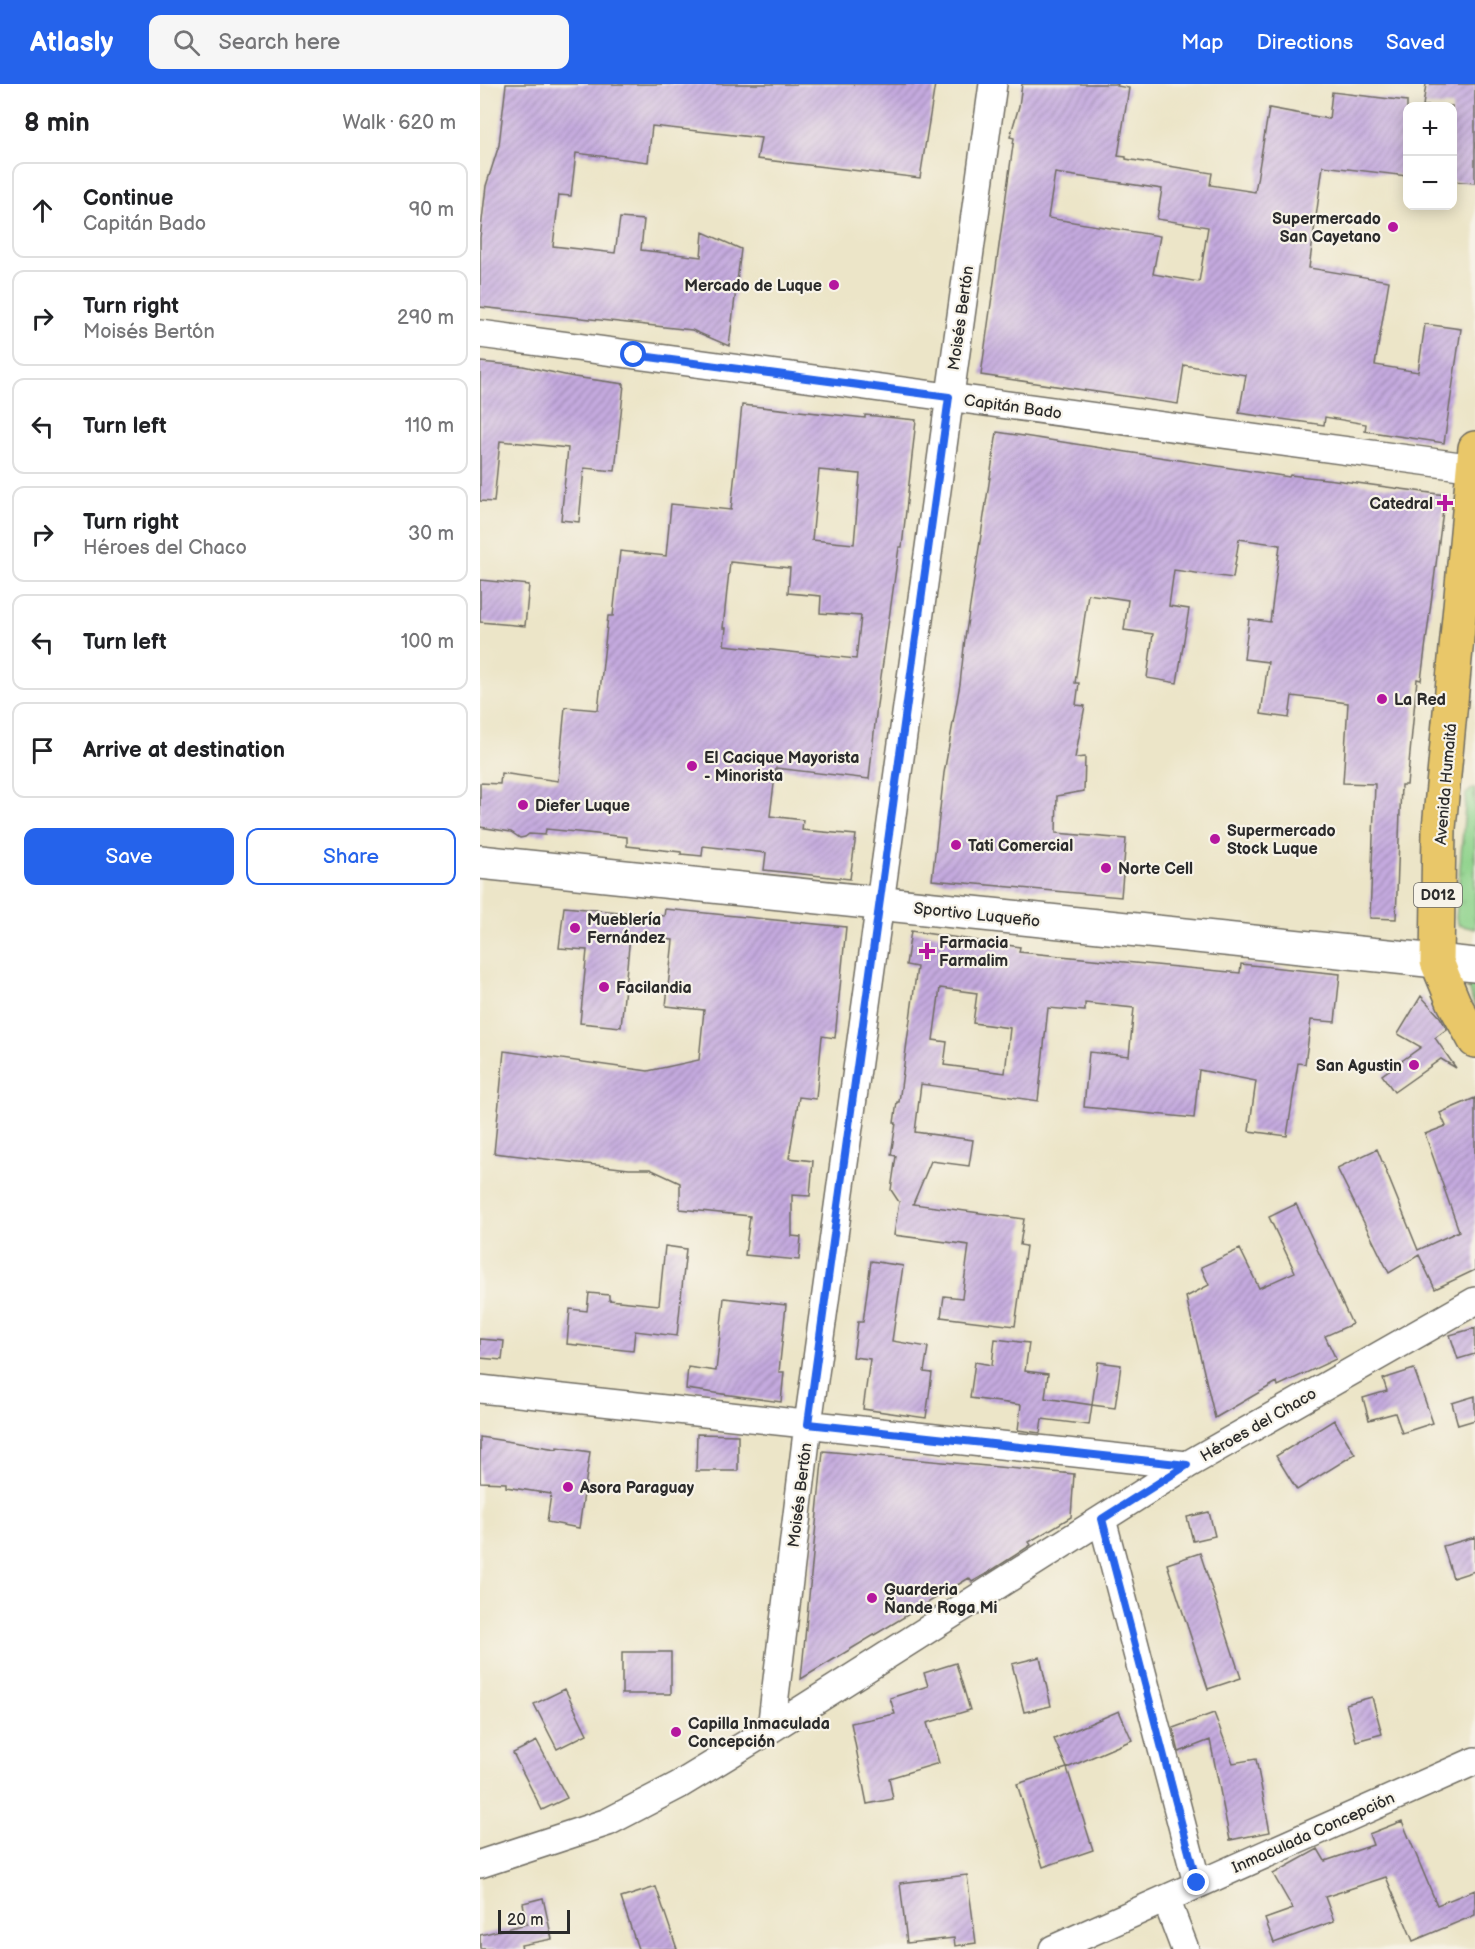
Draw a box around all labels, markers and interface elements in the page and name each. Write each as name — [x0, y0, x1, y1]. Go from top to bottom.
search box — [149, 15, 569, 69]
text: Atlasly — [30, 26, 113, 59]
icon: search — [170, 26, 203, 59]
text: Search here — [218, 29, 340, 56]
text: Map — [1181, 30, 1224, 55]
text: Directions — [1257, 30, 1353, 55]
text: Saved — [1386, 30, 1445, 55]
map controls — [1403, 102, 1457, 210]
button: + — [1403, 102, 1457, 156]
text: 8 min — [24, 108, 90, 139]
text: Walk · 620 m — [343, 111, 456, 135]
button: − — [1403, 156, 1457, 210]
text: Continue — [83, 185, 173, 212]
icon: ahead — [26, 194, 59, 227]
text: 90 m — [409, 198, 454, 222]
place label: Supermercado San Cayetano — [1272, 210, 1381, 247]
text: Capitán Bado — [83, 212, 206, 236]
marker: Supermercado San Cayetano — [1386, 220, 1400, 234]
street label: Moisés Bertón — [945, 265, 978, 372]
place label: Mercado de Luque — [684, 277, 822, 296]
marker: Mercado de Luque — [827, 278, 841, 292]
text: Turn right — [83, 293, 179, 320]
icon: right — [26, 302, 59, 335]
text: 290 m — [397, 306, 454, 330]
text: Moisés Bertón — [83, 320, 215, 344]
route start — [620, 341, 646, 367]
street label: Capitán Bado — [963, 391, 1063, 424]
icon: left — [26, 410, 59, 443]
text: Turn left — [83, 413, 167, 440]
text: 110 m — [405, 414, 454, 438]
place label: Catedral — [1370, 495, 1433, 514]
marker: Catedral — [1438, 496, 1452, 510]
text: Turn right — [83, 509, 179, 536]
icon: right — [26, 518, 59, 551]
text: 30 m — [408, 522, 454, 546]
text: Héroes del Chaco — [83, 536, 247, 560]
icon: left — [26, 626, 59, 659]
text: Turn left — [83, 629, 167, 656]
text: 100 m — [401, 630, 454, 654]
place label: La Red — [1394, 691, 1446, 710]
marker: La Red — [1375, 692, 1389, 706]
street label: Avenida Humaitá — [1432, 723, 1461, 846]
icon: arrive — [26, 734, 59, 767]
text: Arrive at destination — [83, 737, 285, 764]
place label: El Cacique Mayorista - Minorista — [704, 749, 859, 786]
marker: El Cacique Mayorista - Minorista — [685, 759, 699, 773]
place label: Diefer Luque — [535, 797, 630, 816]
marker: Diefer Luque — [516, 798, 530, 812]
place label: Supermercado Stock Luque — [1227, 822, 1336, 859]
button: Save — [24, 828, 234, 885]
button: Share — [246, 828, 456, 885]
marker: Supermercado Stock Luque — [1208, 832, 1222, 846]
place label: Tati Comercial — [968, 837, 1073, 856]
marker: Tati Comercial — [949, 838, 963, 852]
place label: Norte Cell — [1118, 860, 1193, 879]
marker: Norte Cell — [1099, 861, 1113, 875]
road number: D012 — [1414, 883, 1462, 907]
street label: Sportivo Luqueño — [913, 899, 1041, 932]
place label: Mueblería Fernández — [587, 911, 665, 948]
marker: Mueblería Fernández — [568, 921, 582, 935]
place label: Farmacia Farmalim — [939, 934, 1008, 971]
marker: Farmacia Farmalim — [920, 944, 934, 958]
place label: Facilandia — [616, 979, 692, 998]
marker: Facilandia — [597, 980, 611, 994]
place label: San Agustin — [1316, 1057, 1402, 1076]
marker: San Agustin — [1407, 1058, 1421, 1072]
street label: Héroes del Chaco — [1197, 1384, 1320, 1466]
street label: Moisés Bertón — [785, 1442, 816, 1549]
place label: Asora Paraguay — [579, 1479, 695, 1498]
marker: Asora Paraguay — [561, 1480, 575, 1494]
place label: Guarderia Ñande Roga Mi — [884, 1581, 997, 1618]
marker: Guarderia Ñande Roga Mi — [865, 1591, 879, 1605]
place label: Capilla Inmaculada Concepción — [688, 1715, 830, 1752]
marker: Capilla Inmaculada Concepción — [669, 1725, 683, 1739]
street label: Inmaculada Concepción — [1229, 1789, 1398, 1878]
route end — [1183, 1869, 1209, 1895]
scale bar — [498, 1907, 570, 1934]
text: 20 m — [507, 1911, 543, 1930]

